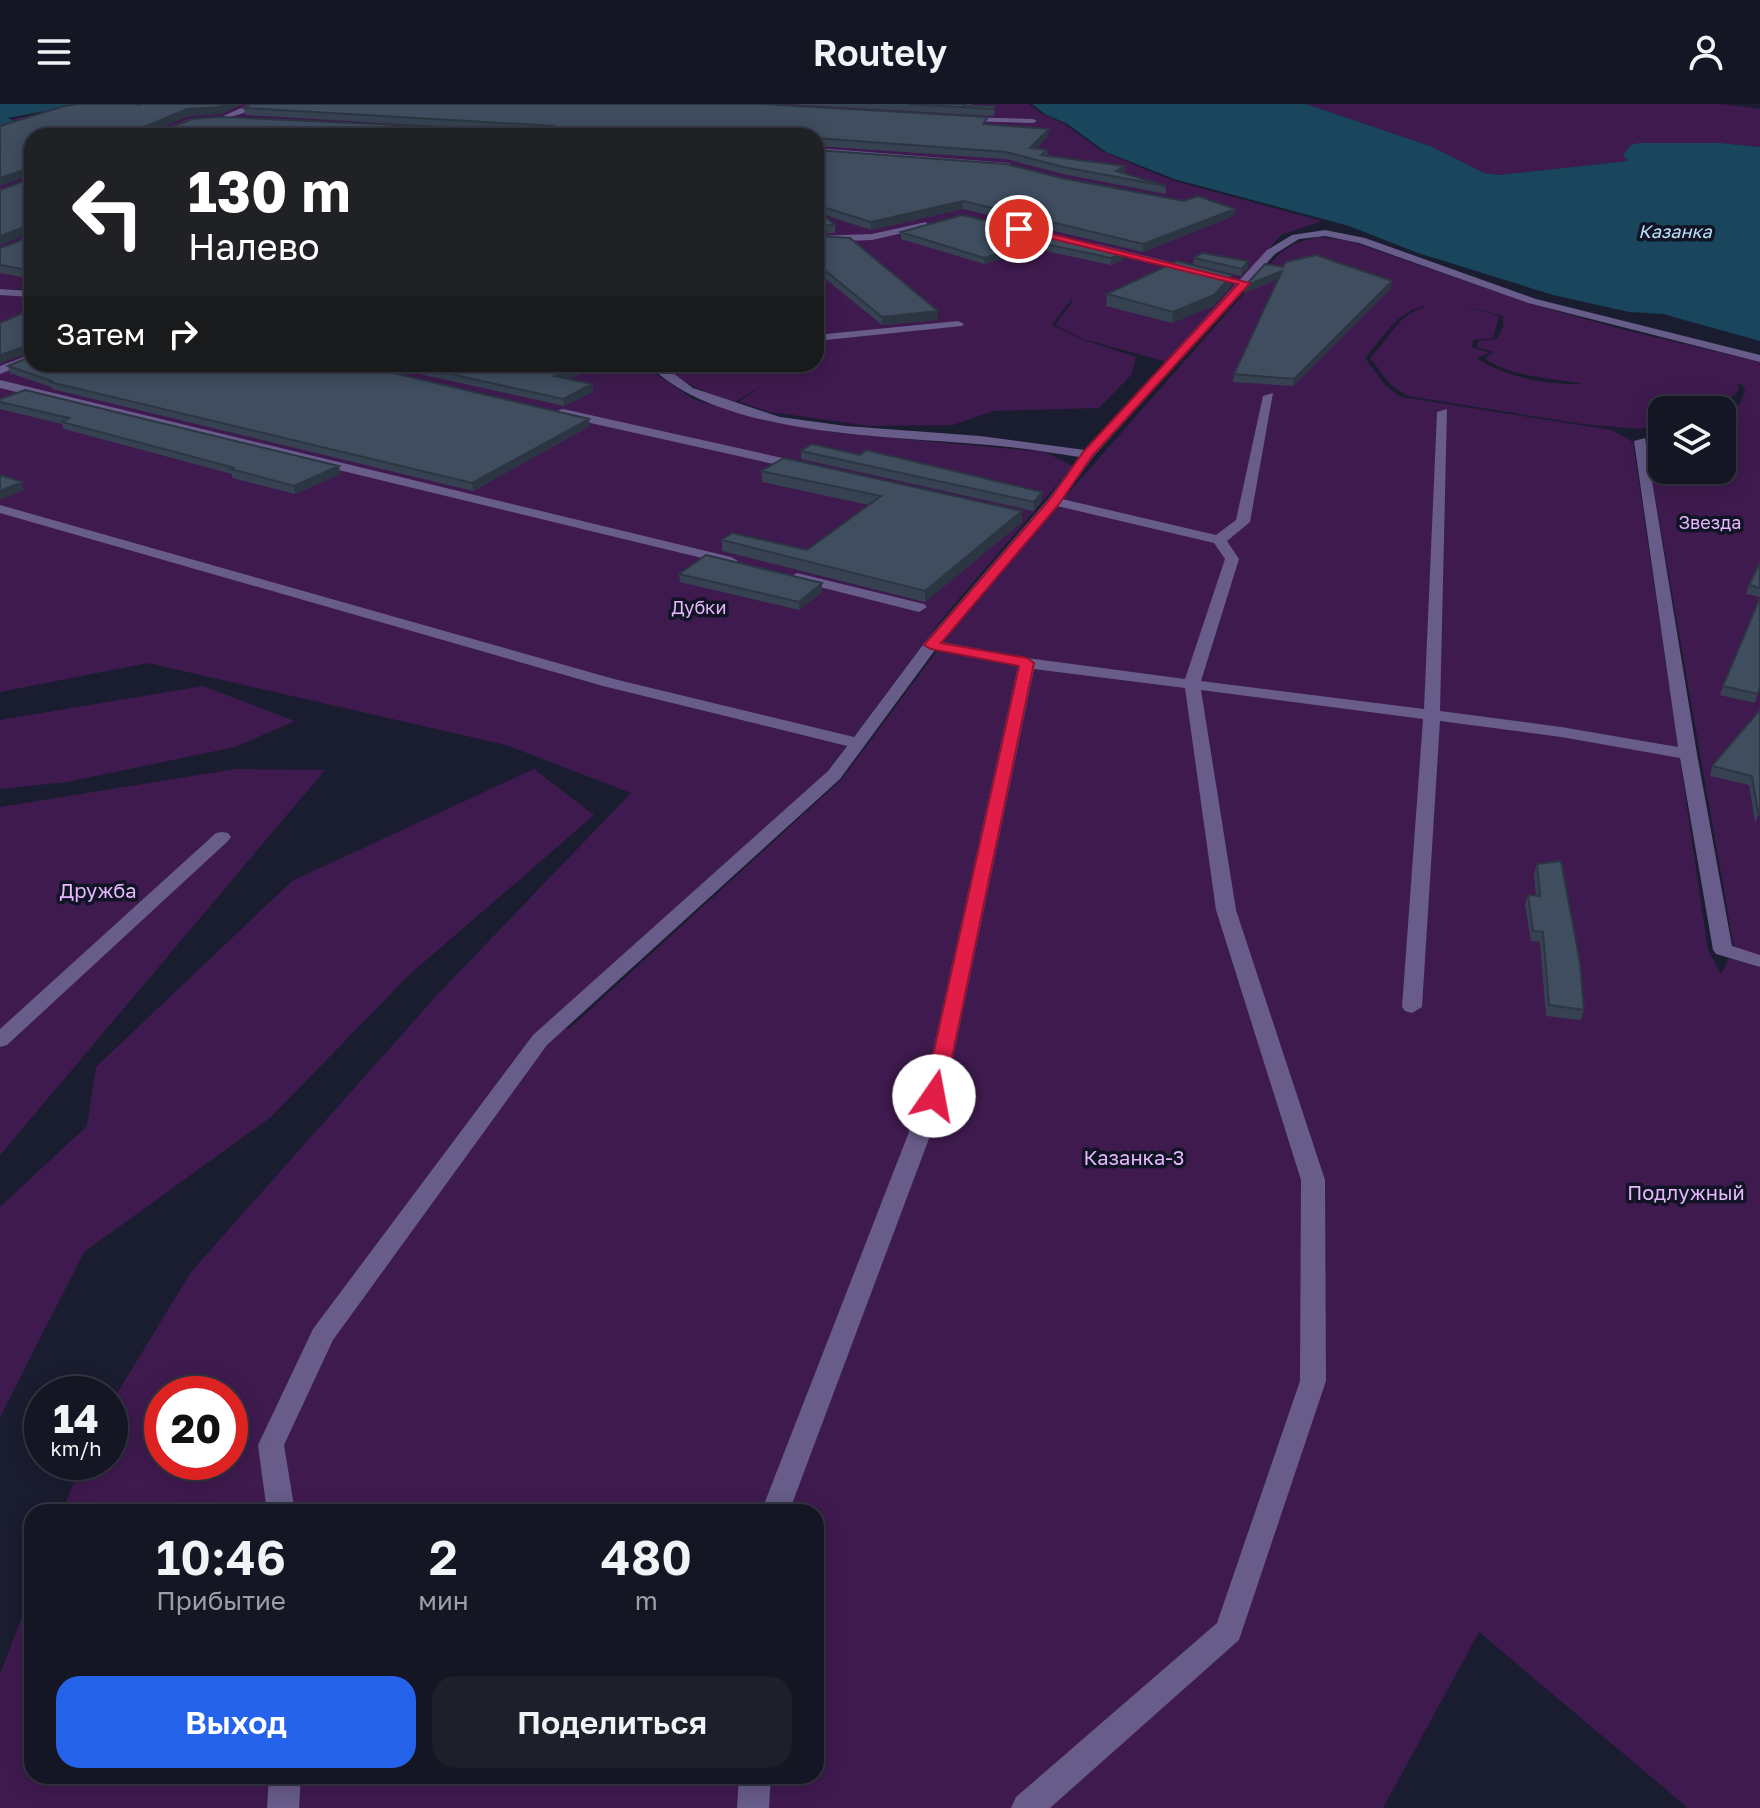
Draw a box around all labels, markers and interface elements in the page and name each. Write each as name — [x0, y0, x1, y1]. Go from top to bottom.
icon: menu — [32, 30, 76, 74]
icon: person — [1684, 30, 1728, 74]
text: Routely — [813, 31, 947, 74]
text: 130 m — [188, 157, 350, 224]
icon: left — [56, 160, 160, 264]
pin — [985, 195, 1053, 263]
icon: arrive — [997, 207, 1041, 251]
water label: Казанка — [1638, 220, 1713, 242]
text: Налево — [188, 225, 320, 268]
icon: right — [161, 312, 205, 356]
text: Затем — [56, 316, 145, 352]
map controls — [1648, 396, 1736, 484]
button: layers — [1648, 396, 1736, 484]
park label: Звезда — [1679, 511, 1741, 533]
park label: Дубки — [672, 596, 726, 618]
park label: Дружба — [60, 878, 136, 902]
position arrow — [892, 1054, 976, 1138]
park label: Казанка-3 — [1084, 1145, 1185, 1169]
park label: Подлужный — [1627, 1180, 1745, 1204]
speed limit sign: 20 — [144, 1376, 248, 1480]
text: 14 — [53, 1394, 99, 1442]
text: km/h — [51, 1436, 101, 1460]
text: 10:46 — [156, 1528, 286, 1586]
text: 2 — [429, 1528, 458, 1586]
text: 480 — [601, 1528, 692, 1586]
text: Прибытие — [156, 1585, 286, 1616]
text: мин — [418, 1585, 469, 1616]
text: m — [635, 1585, 658, 1616]
button: Выход — [56, 1676, 416, 1768]
button: Поделиться — [432, 1676, 792, 1768]

